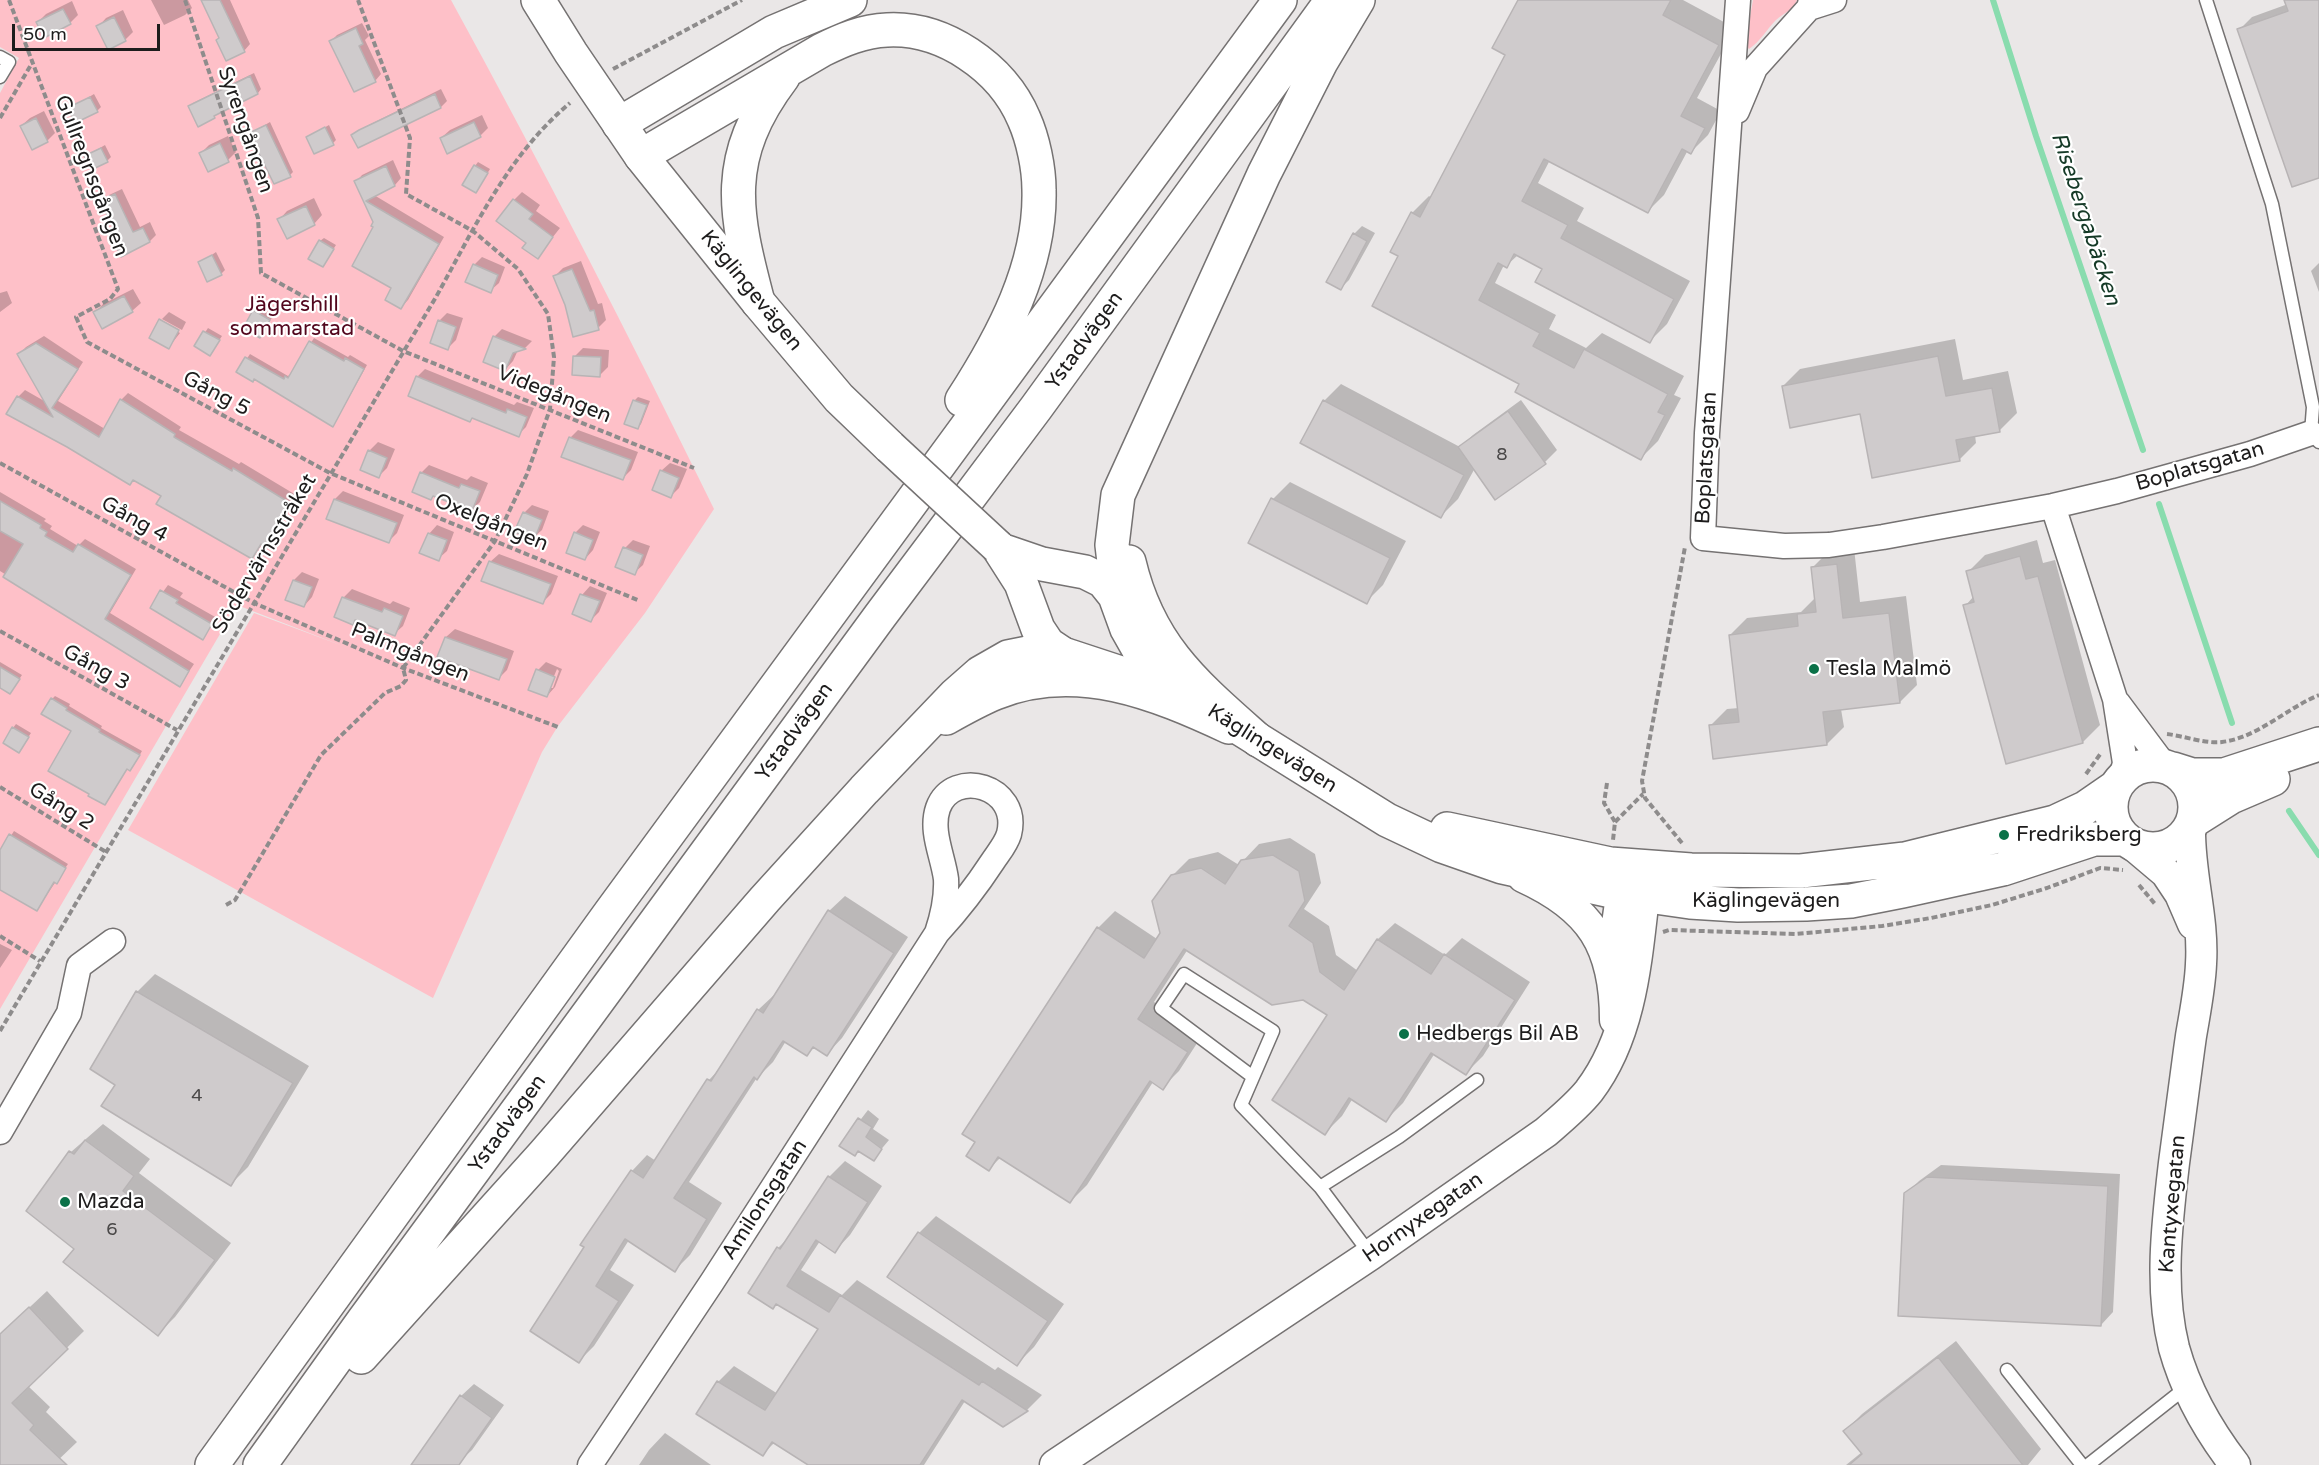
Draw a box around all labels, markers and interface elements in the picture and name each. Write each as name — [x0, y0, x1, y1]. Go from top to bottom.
scale bar — [15, 12, 164, 50]
text: 50 m — [23, 23, 67, 45]
street label: Syrengången — [212, 64, 278, 196]
street label: Gullregnsgången — [49, 92, 133, 260]
water label: Risebergabäcken — [2045, 129, 2125, 309]
street label: Käglingevägen — [695, 226, 807, 356]
street label: Ystadvägen — [1041, 287, 1129, 395]
park label: Jägershill sommarstad — [230, 292, 354, 342]
street label: Videgången — [493, 361, 615, 429]
street label: Gång 5 — [178, 366, 254, 422]
street label: Boplatsgatan — [1691, 391, 1723, 525]
street label: Boplatsgatan — [2133, 437, 2267, 497]
house number: 8 — [1496, 444, 1508, 466]
street label: Södervärnsstråket — [207, 470, 323, 638]
street label: Oxelgången — [430, 489, 552, 557]
street label: Gång 4 — [96, 491, 172, 549]
street label: Palmgången — [347, 618, 473, 688]
street label: Gång 3 — [58, 639, 134, 697]
place label: Tesla Malmö — [1826, 656, 1951, 682]
marker: Tesla Malmö — [1807, 662, 1821, 676]
street label: Ystadvägen — [751, 678, 839, 786]
street label: Käglingevägen — [1203, 699, 1341, 799]
street label: Gång 2 — [24, 777, 98, 837]
place label: Fredriksberg — [2016, 822, 2142, 848]
marker: Fredriksberg — [1997, 828, 2011, 842]
street label: Käglingevägen — [1692, 888, 1840, 914]
place label: Hedbergs Bil AB — [1416, 1021, 1579, 1047]
marker: Hedbergs Bil AB — [1397, 1027, 1411, 1041]
street label: Ystadvägen — [464, 1070, 552, 1178]
house number: 4 — [191, 1085, 203, 1107]
street label: Kantyxegatan — [2154, 1134, 2192, 1274]
street label: Amilonsgatan — [717, 1135, 813, 1265]
street label: Hornyxegatan — [1358, 1167, 1488, 1269]
place label: Mazda — [77, 1189, 145, 1215]
marker: Mazda — [58, 1195, 72, 1209]
house number: 6 — [106, 1219, 118, 1241]

